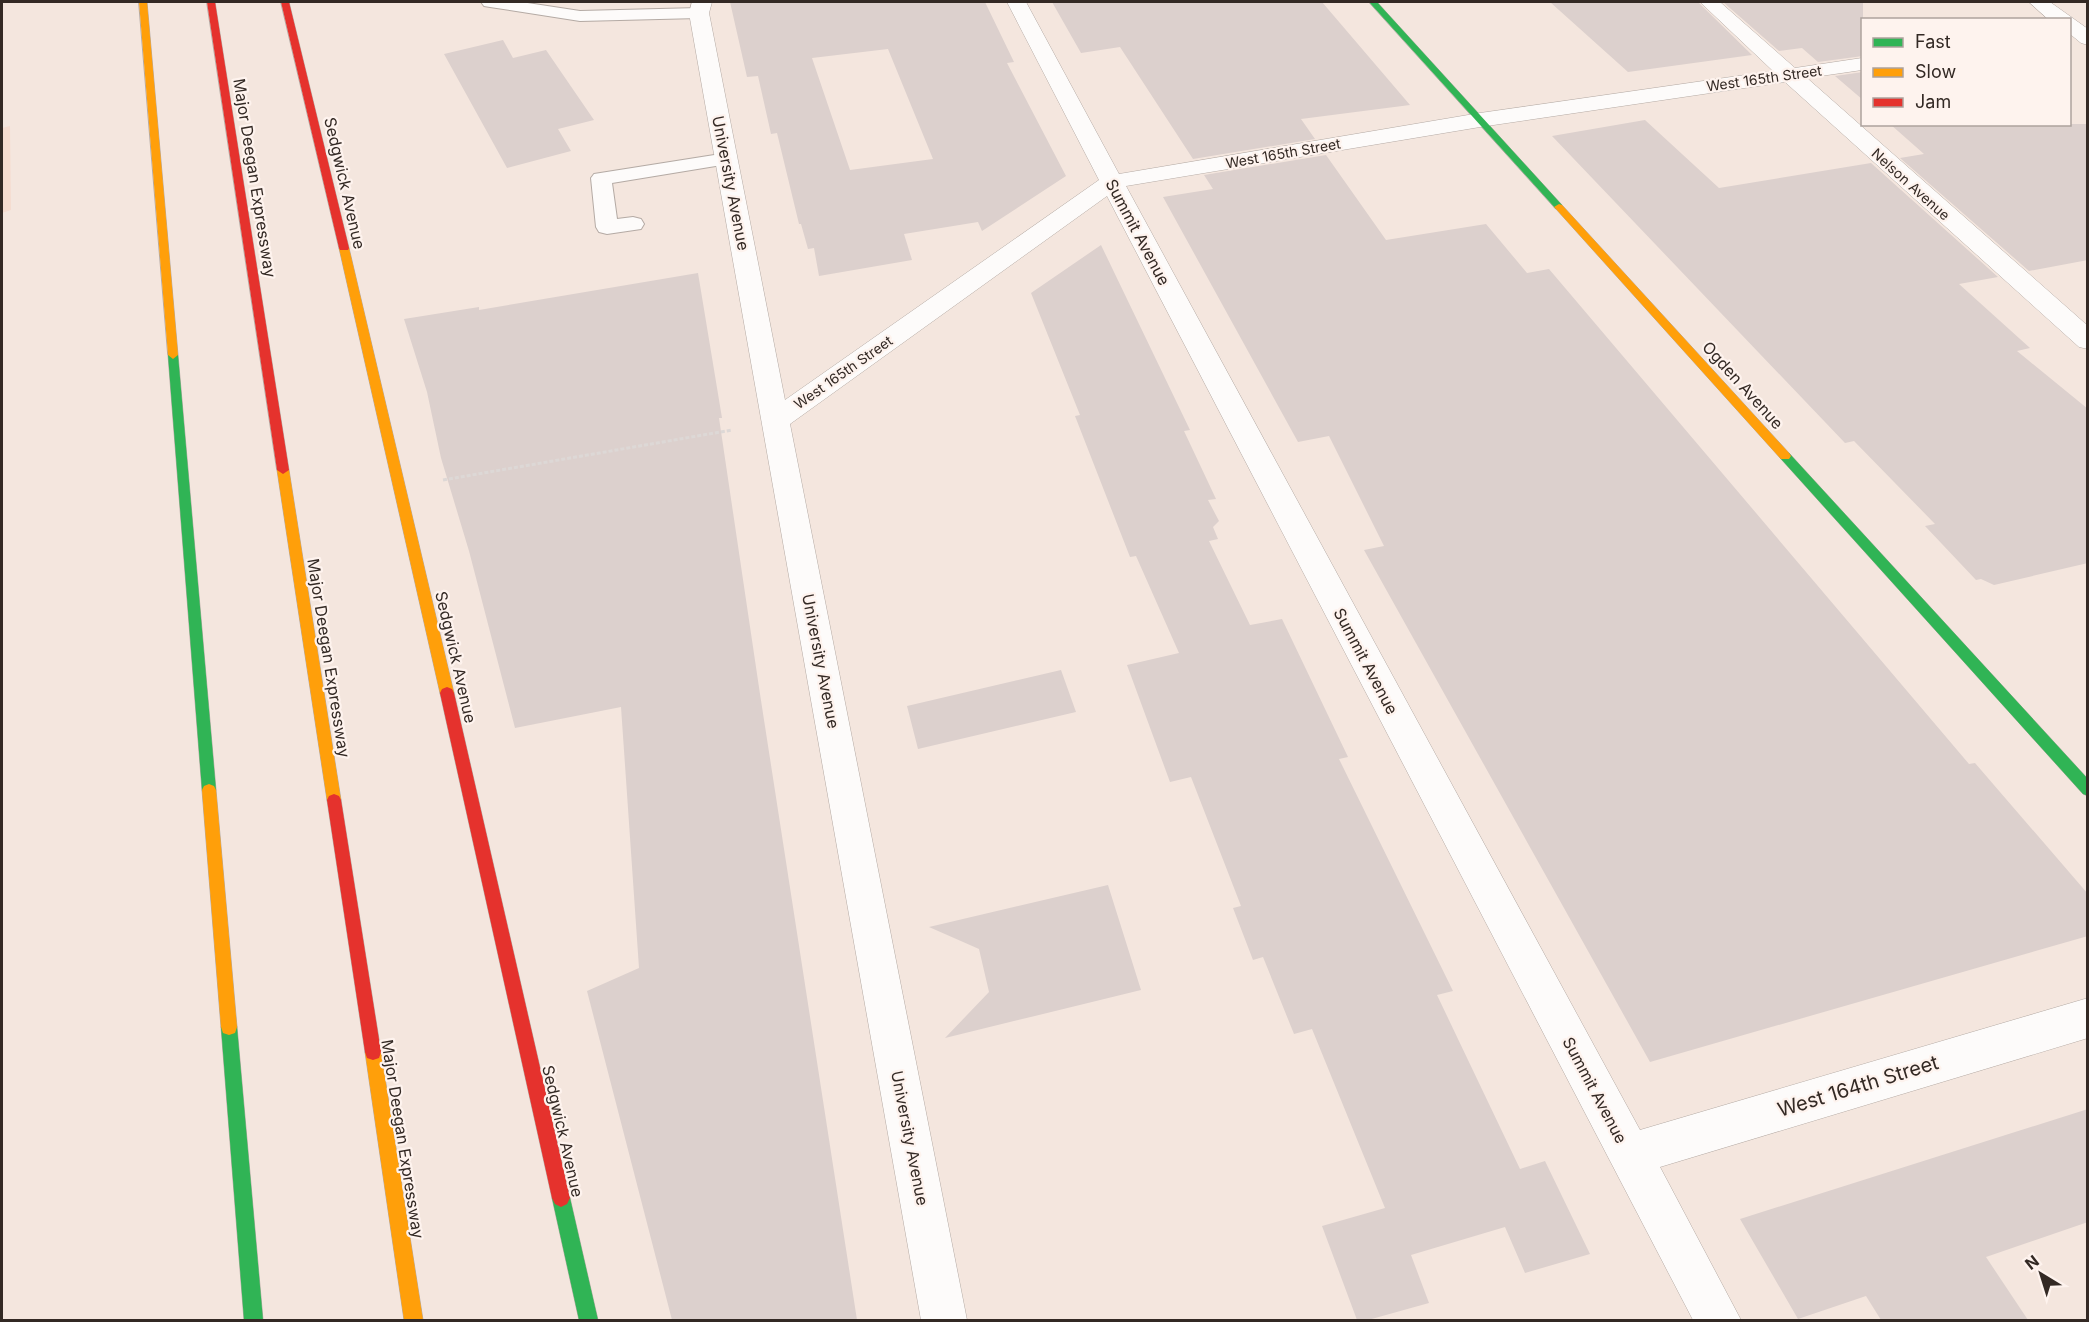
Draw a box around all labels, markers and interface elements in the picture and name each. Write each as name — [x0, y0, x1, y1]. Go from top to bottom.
legend — [1861, 18, 2071, 126]
text: Fast — [1915, 31, 1951, 52]
street label: West 165th Street — [1705, 61, 1823, 95]
text: Slow — [1915, 61, 1956, 82]
street label: Major Deegan Expressway — [229, 77, 281, 279]
text: Jam — [1915, 91, 1951, 112]
street label: University Avenue — [708, 114, 754, 252]
street label: Sedgwick Avenue — [320, 115, 370, 251]
street label: West 165th Street — [1224, 134, 1342, 171]
street label: Nelson Avenue — [1868, 144, 1954, 224]
street label: Summit Avenue — [1102, 175, 1174, 289]
street label: West 165th Street — [790, 331, 896, 412]
street label: Ogden Avenue — [1698, 337, 1788, 433]
street label: Major Deegan Expressway — [303, 557, 355, 759]
street label: Sedgwick Avenue — [431, 589, 481, 725]
street label: University Avenue — [798, 592, 844, 730]
street label: Summit Avenue — [1330, 604, 1402, 718]
street label: Summit Avenue — [1559, 1033, 1631, 1147]
street label: Major Deegan Expressway — [377, 1038, 429, 1240]
street label: West 164th Street — [1775, 1050, 1942, 1122]
street label: Sedgwick Avenue — [538, 1063, 588, 1199]
street label: University Avenue — [887, 1069, 933, 1207]
north arrow — [2011, 1244, 2071, 1304]
text: N — [2021, 1251, 2043, 1274]

